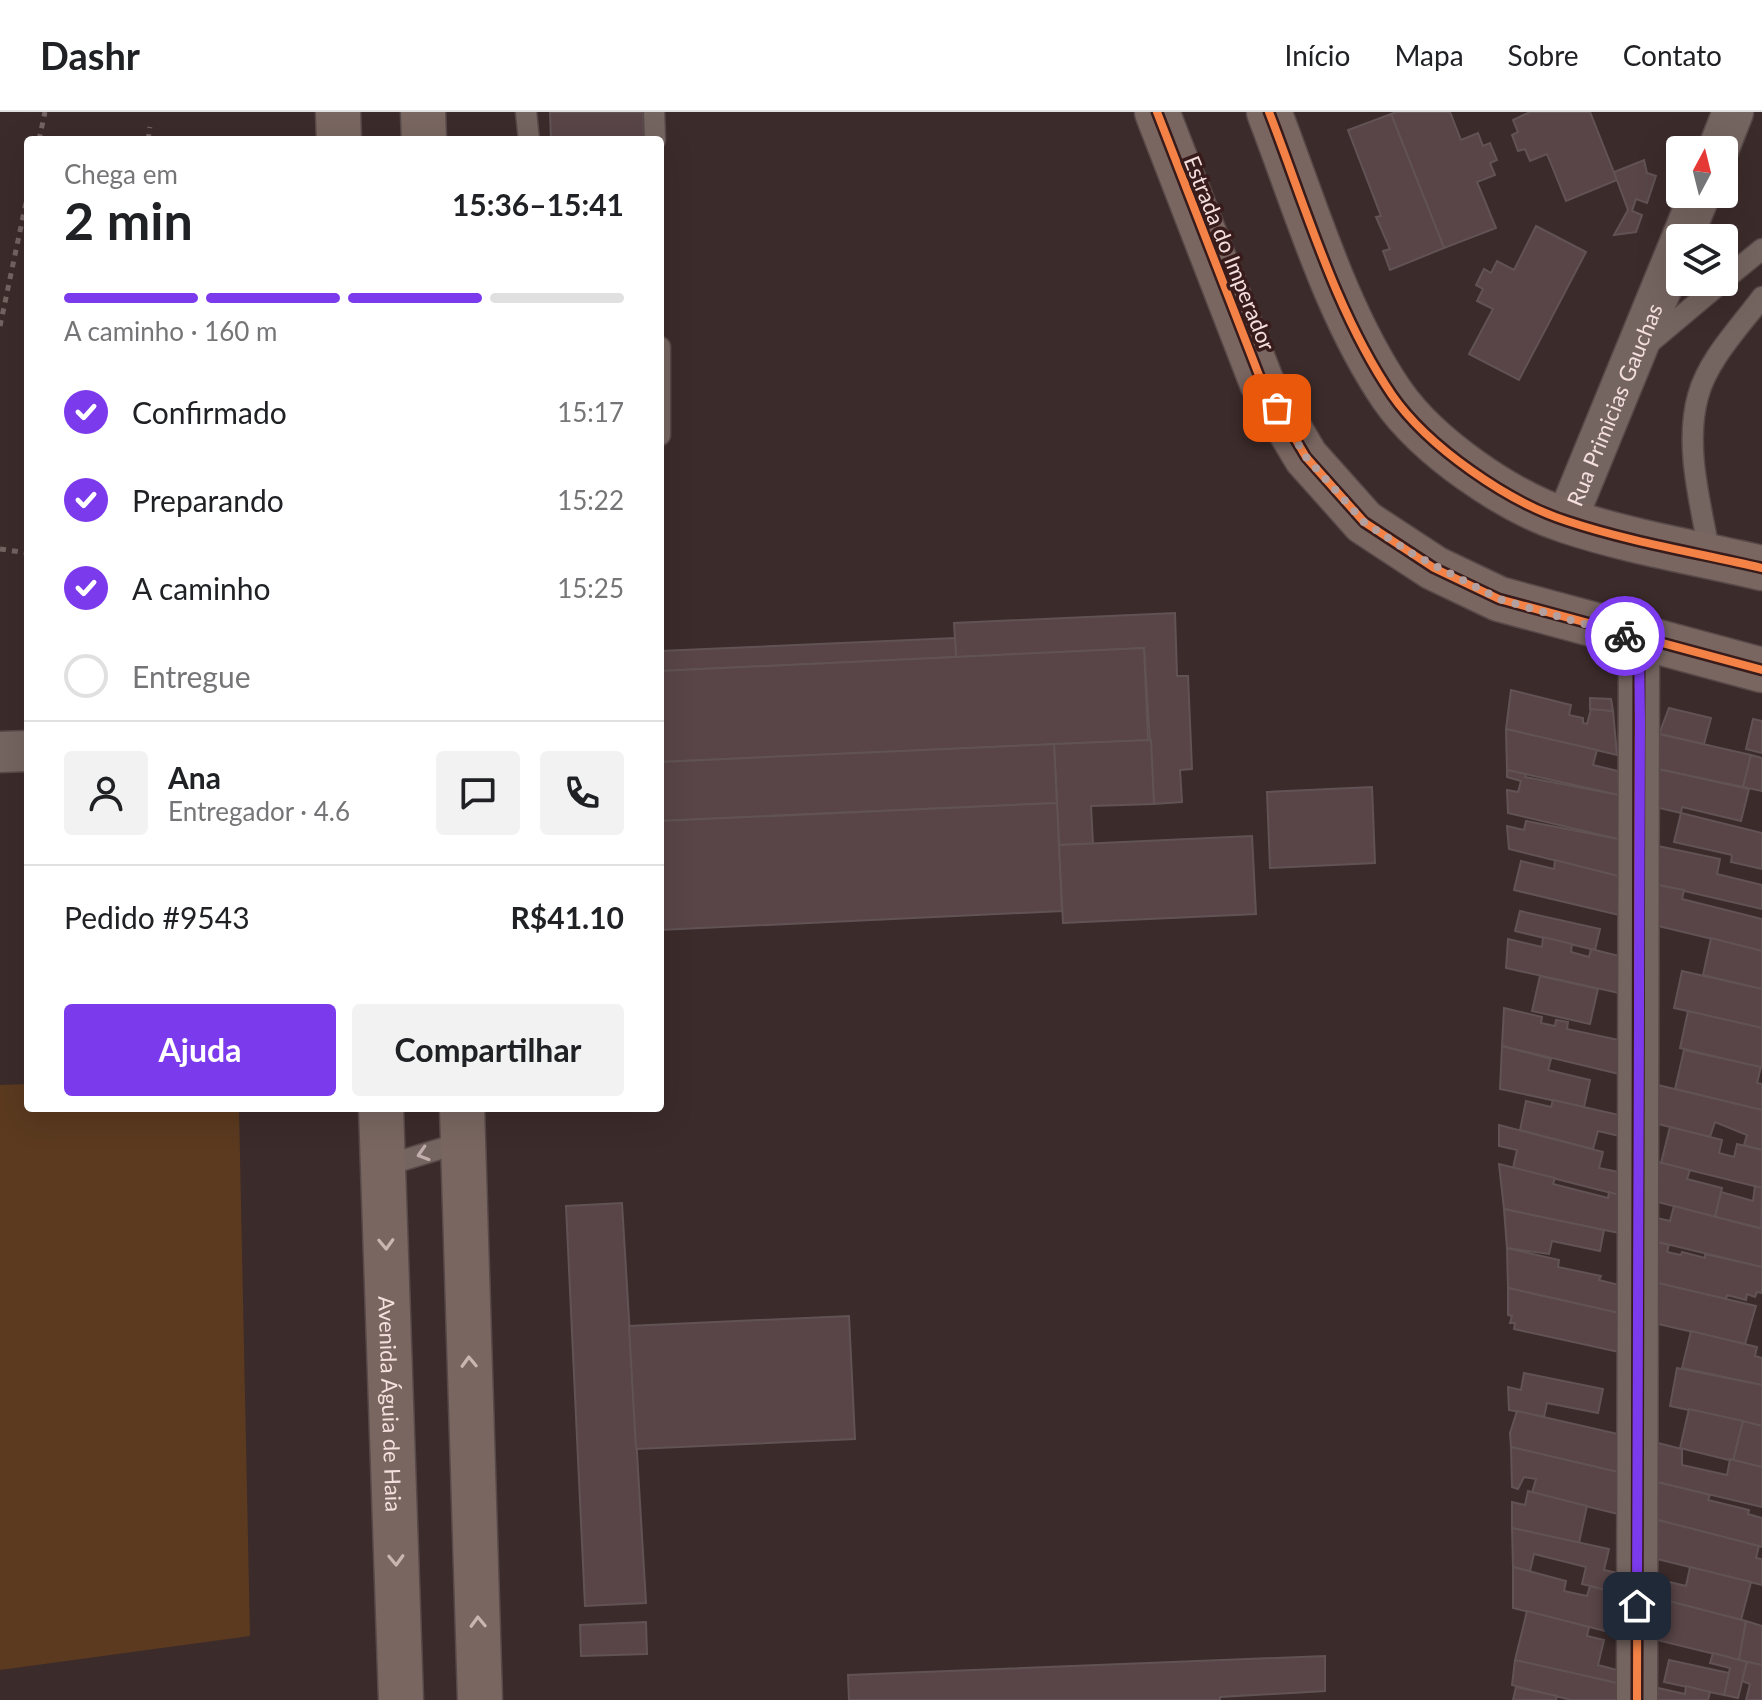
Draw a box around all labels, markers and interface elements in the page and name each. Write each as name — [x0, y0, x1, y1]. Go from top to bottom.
text: Dashr — [40, 32, 140, 78]
text: Início — [1285, 38, 1350, 72]
text: Mapa — [1394, 38, 1464, 72]
text: Sobre — [1508, 38, 1579, 72]
text: Contato — [1623, 38, 1722, 72]
north arrow — [1666, 136, 1738, 208]
map controls — [1666, 136, 1738, 296]
street label: Estrada do Imperador — [1179, 152, 1281, 354]
text: Chega em — [64, 158, 178, 190]
text: 15:36–15:41 — [452, 186, 624, 222]
text: 2 min — [64, 189, 193, 251]
button: layers — [1666, 224, 1738, 296]
street label: Rua Primicias Gauchas — [1560, 299, 1667, 510]
text: A caminho · 160 m — [64, 315, 277, 347]
pin — [1243, 374, 1311, 442]
icon: bag — [1255, 386, 1299, 430]
icon: check — [64, 390, 108, 434]
text: Confirmado — [132, 394, 287, 430]
text: 15:17 — [557, 396, 624, 428]
icon: check — [64, 478, 108, 522]
text: Preparando — [132, 482, 284, 518]
text: 15:22 — [557, 484, 624, 516]
icon: check — [64, 566, 108, 610]
text: A caminho — [132, 570, 271, 606]
text: 15:25 — [557, 572, 624, 604]
courier — [1585, 596, 1665, 676]
icon: bike — [1603, 614, 1647, 658]
text: Entregue — [132, 658, 251, 694]
button: person — [64, 751, 148, 835]
button: chat — [436, 751, 520, 835]
button: phone — [540, 751, 624, 835]
text: Ana — [168, 759, 221, 795]
text: Entregador · 4.6 — [168, 795, 350, 827]
text: Pedido #9543 — [64, 899, 250, 935]
text: R$41.10 — [511, 899, 624, 935]
button: Ajuda — [64, 1004, 336, 1096]
button: Compartilhar — [352, 1004, 624, 1096]
one-way arrow — [417, 1145, 431, 1161]
one-way arrow — [377, 1238, 394, 1251]
street label: Avenida Águia de Haia — [374, 1295, 408, 1512]
one-way arrow — [461, 1355, 478, 1368]
one-way arrow — [387, 1554, 404, 1567]
pin — [1603, 1572, 1671, 1640]
icon: home — [1615, 1584, 1659, 1628]
one-way arrow — [469, 1615, 486, 1628]

